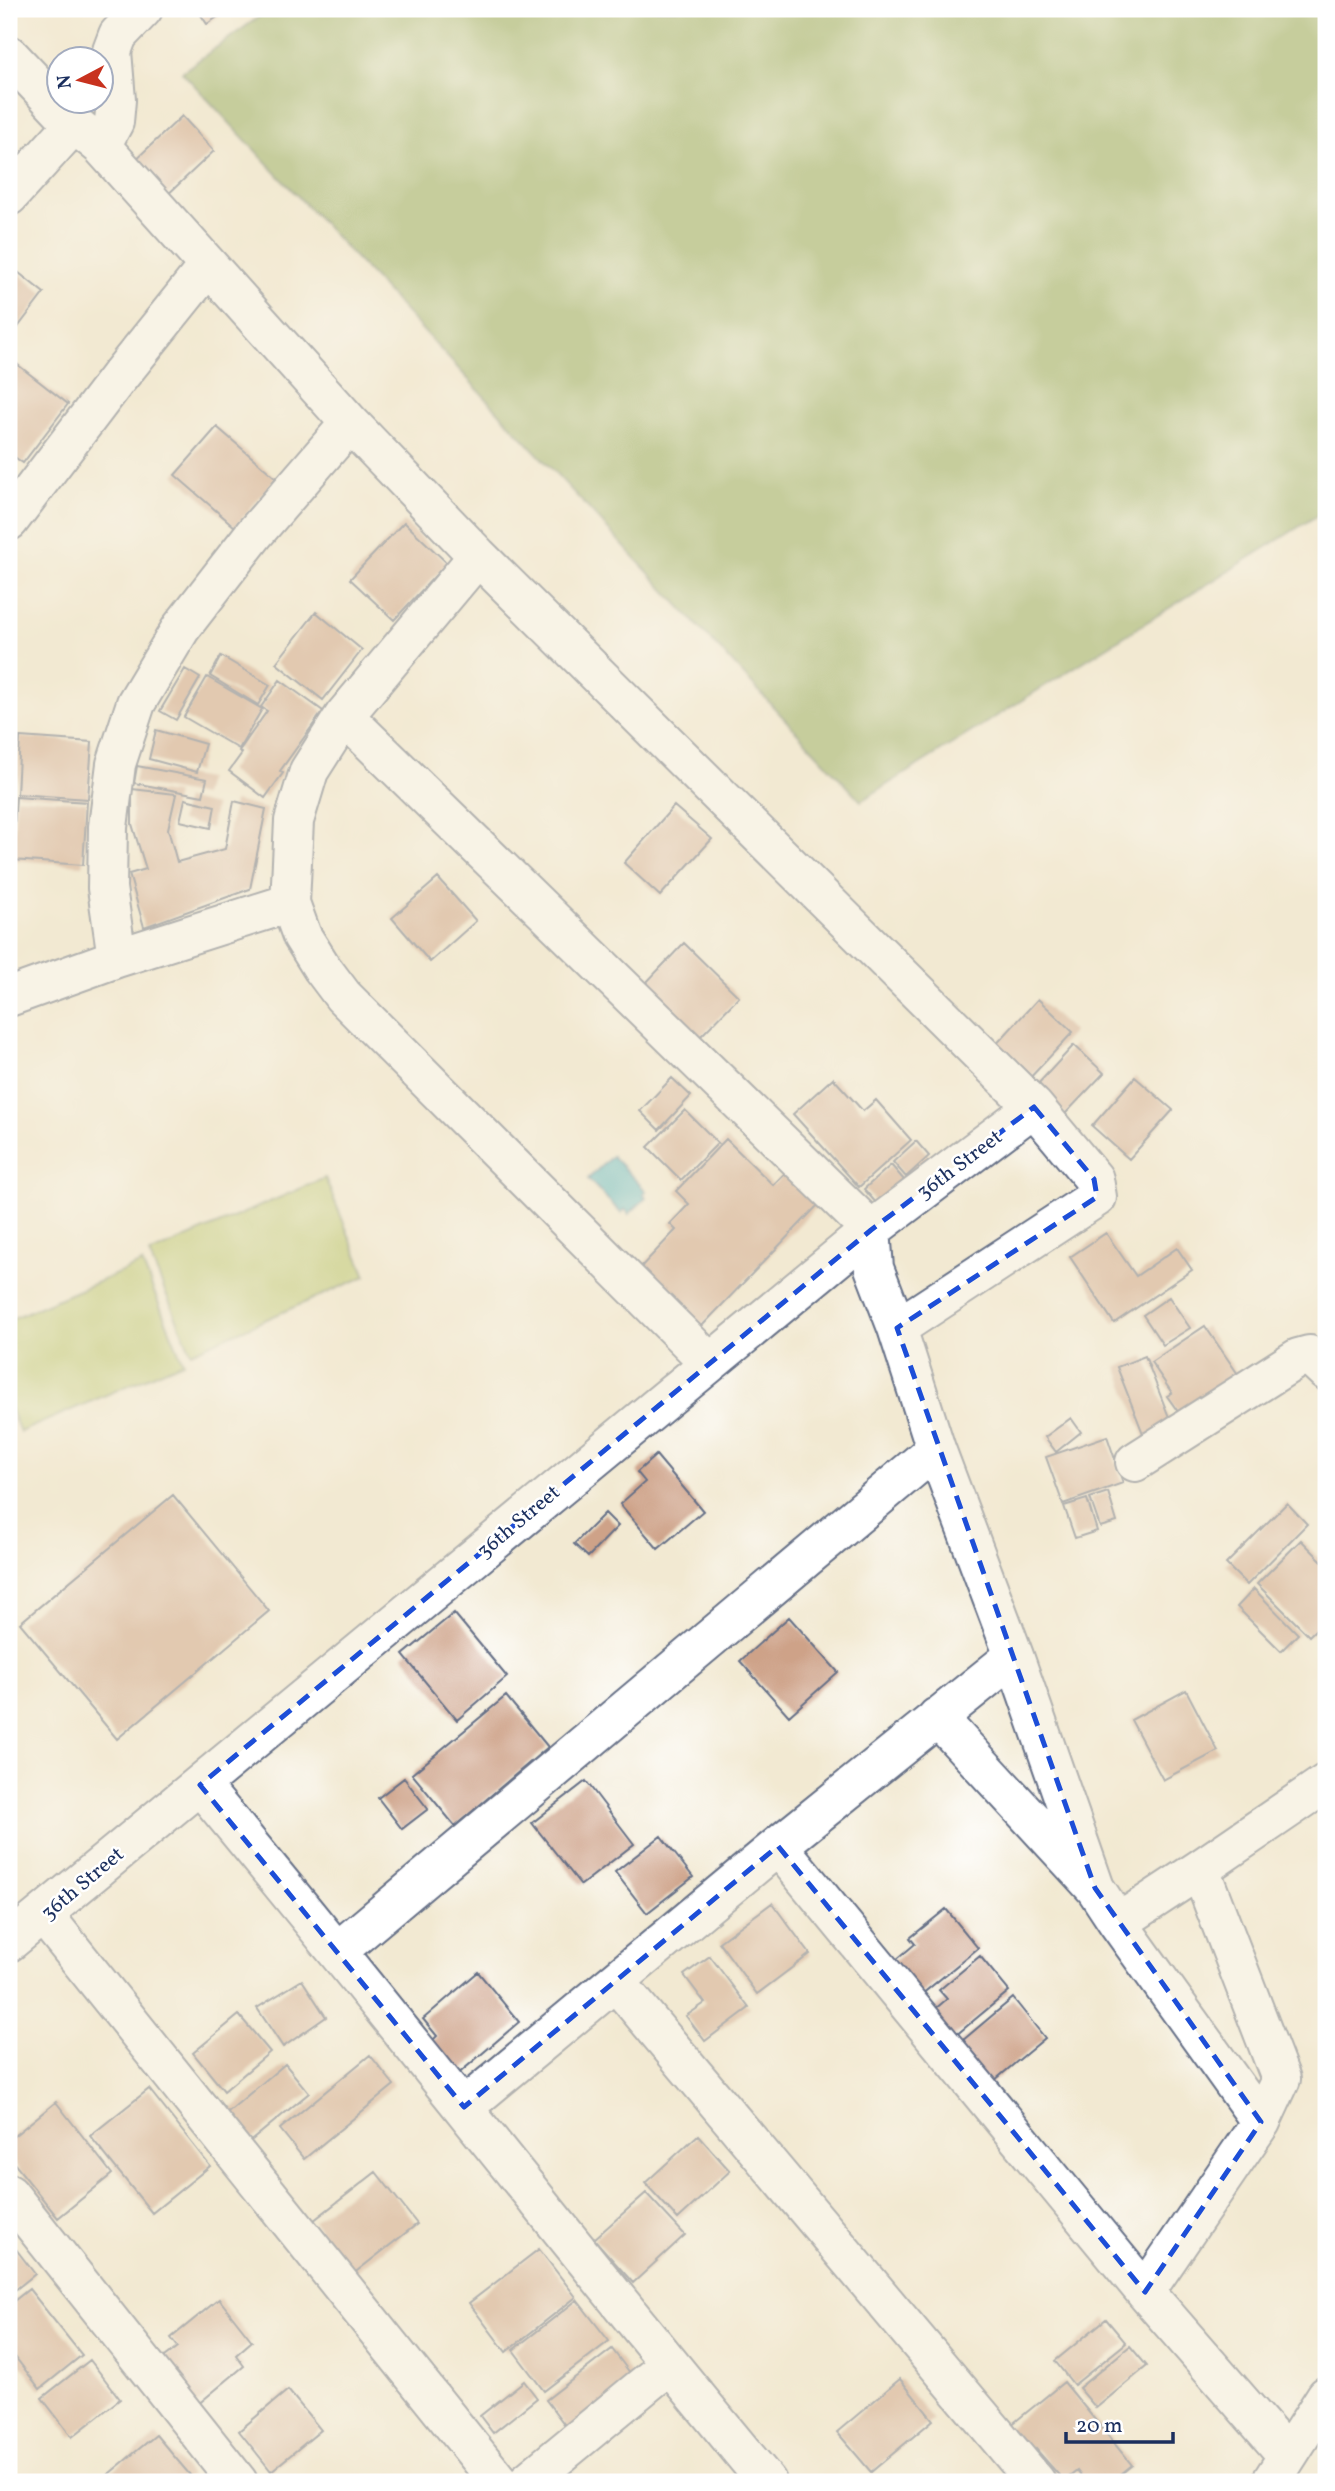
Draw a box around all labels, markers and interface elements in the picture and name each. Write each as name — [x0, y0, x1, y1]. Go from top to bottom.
north arrow — [46, 46, 116, 116]
text: N — [51, 73, 79, 90]
street label: 36th Street — [911, 1123, 1009, 1207]
street label: 36th Street — [471, 1479, 567, 1566]
street label: 36th Street — [35, 1841, 131, 1928]
scale bar — [1066, 2400, 1172, 2444]
text: 20 m — [1076, 2412, 1122, 2441]

